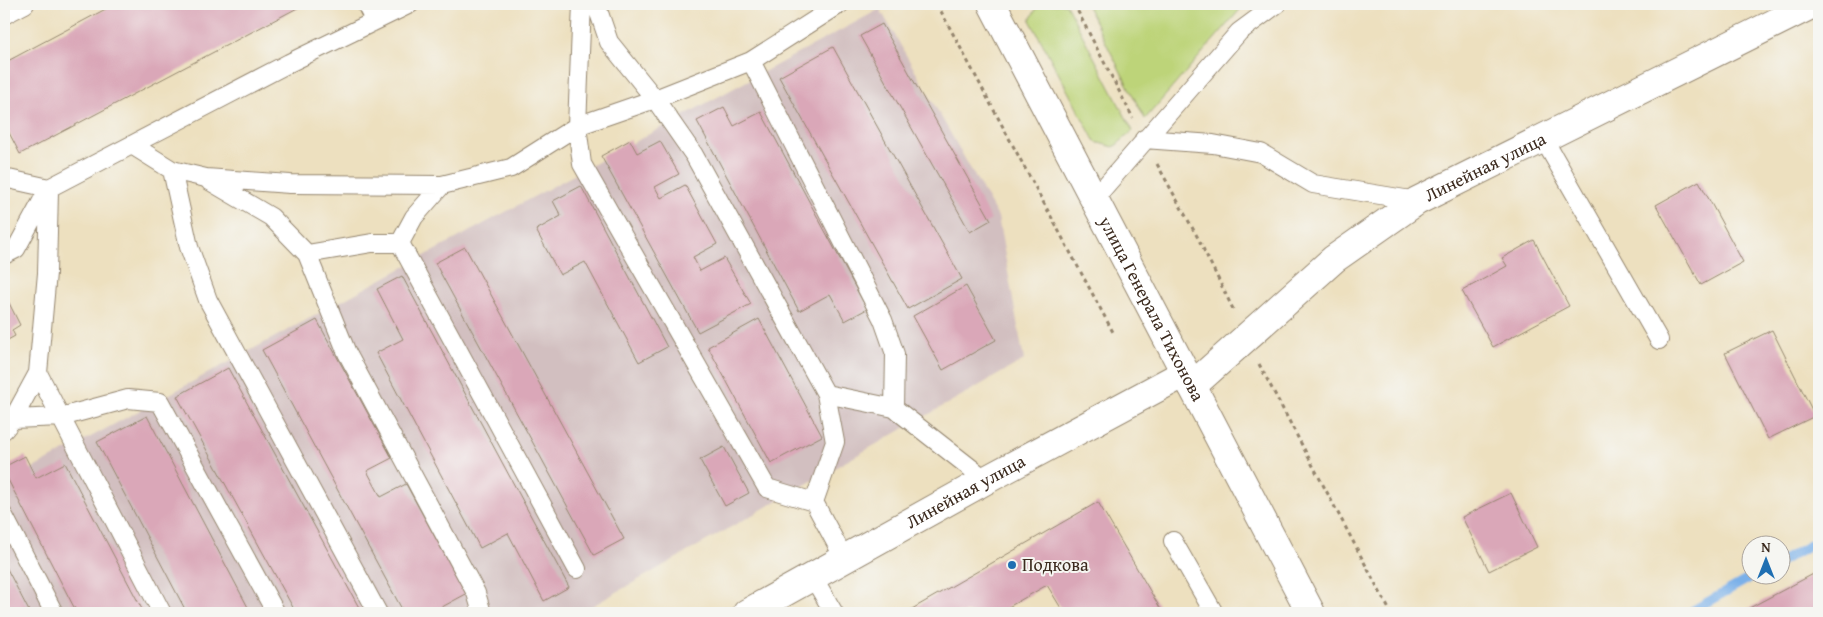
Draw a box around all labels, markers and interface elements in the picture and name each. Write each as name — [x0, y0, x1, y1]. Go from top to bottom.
street label: Линейная улица — [1420, 125, 1551, 208]
street label: улица Генерала Тихонова — [1092, 210, 1212, 406]
street label: Линейная улица — [901, 447, 1030, 535]
north arrow — [1740, 534, 1790, 584]
text: N — [1761, 537, 1771, 557]
place label: Подкова — [1022, 551, 1089, 578]
marker: Подкова — [1006, 559, 1018, 571]

